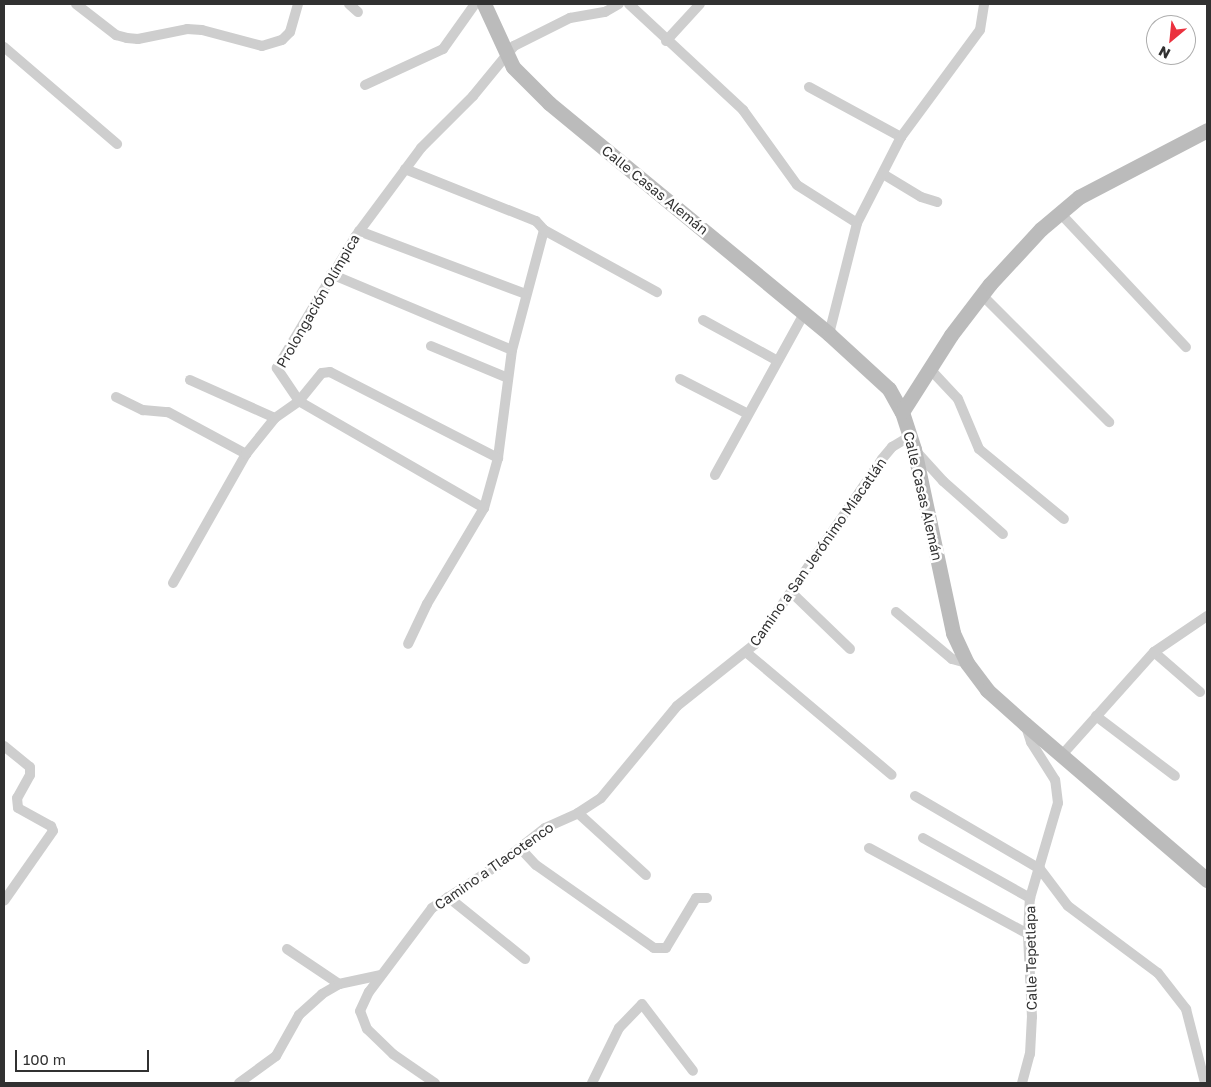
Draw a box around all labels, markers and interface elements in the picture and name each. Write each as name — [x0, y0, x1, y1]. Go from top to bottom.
north arrow — [1146, 15, 1196, 65]
text: N — [1156, 43, 1173, 63]
street label: Calle Casas Alemán — [598, 142, 712, 238]
street label: Prolongación Olímpica — [273, 231, 363, 371]
street label: Calle Casas Alemán — [900, 430, 946, 562]
street label: Camino a San Jerónimo Miacatlán — [746, 454, 890, 650]
street label: Camino a Tlacotenco — [431, 819, 557, 913]
street label: Calle Tepetlapa — [1022, 906, 1040, 1010]
scale bar — [18, 1040, 151, 1072]
text: 100 m — [23, 1050, 66, 1068]

